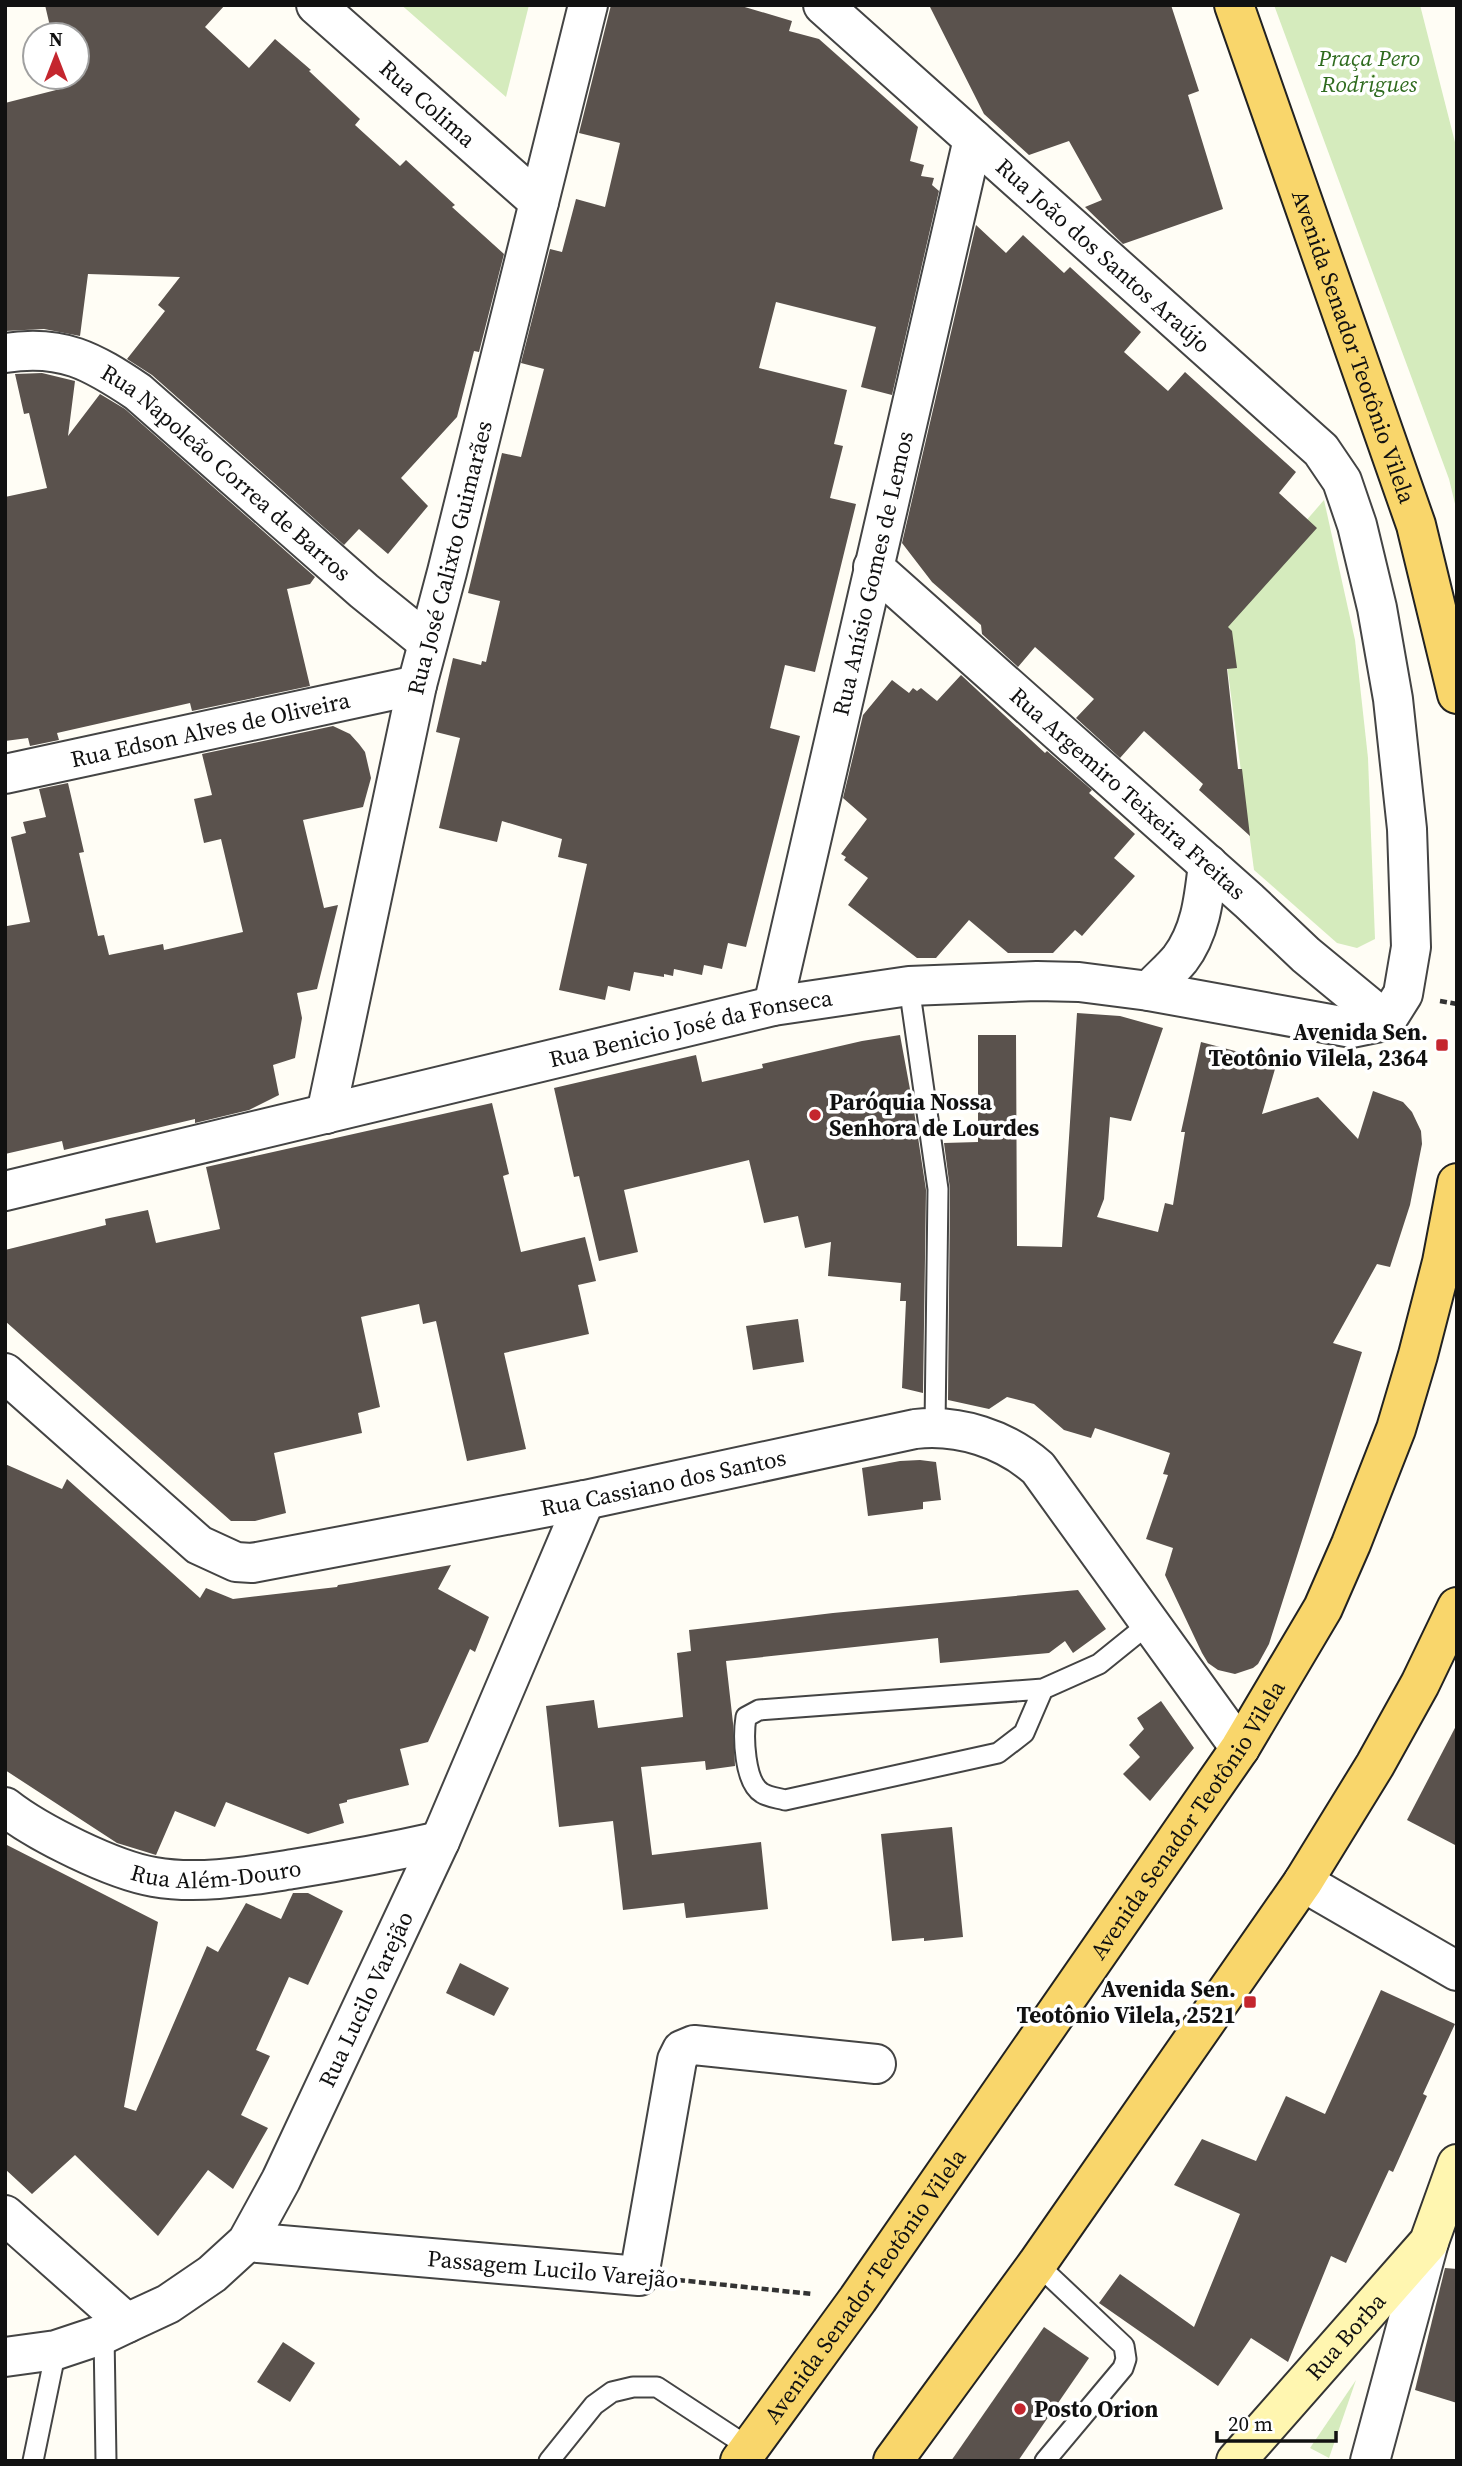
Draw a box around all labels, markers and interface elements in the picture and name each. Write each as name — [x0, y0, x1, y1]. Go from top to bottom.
north arrow — [21, 21, 91, 91]
text: N — [49, 26, 63, 52]
park label: Praça Pero Rodrigues — [1317, 42, 1420, 100]
street label: Rua Colima — [373, 52, 483, 155]
street label: Rua João dos Santos Araújo — [989, 151, 1218, 360]
street label: Avenida Senador Teotônio Vilela — [1284, 186, 1423, 508]
street label: Rua Napoleão Correa de Barros — [95, 356, 358, 588]
street label: Rua José Calixto Guimarães — [399, 417, 500, 698]
street label: Rua Anísio Gomes de Lemos — [824, 428, 921, 719]
street label: Rua Argemiro Teixeira Freitas — [1003, 680, 1253, 907]
street label: Rua Edson Alves de Oliveira — [68, 684, 353, 775]
street label: Rua Benicio José da Fonseca — [546, 981, 835, 1075]
place label: Avenida Sen. Teotônio Vilela, 2364 — [1209, 1016, 1428, 1074]
marker: Avenida Sen. Teotônio Vilela, 2364 — [1434, 1037, 1450, 1053]
place label: Paróquia Nossa Senhora de Lourdes — [829, 1086, 1039, 1144]
marker: Paróquia Nossa Senhora de Lourdes — [807, 1107, 823, 1123]
street label: Rua Cassiano dos Santos — [538, 1441, 789, 1524]
street label: Avenida Senador Teotônio Vilela — [1082, 1674, 1293, 1966]
street label: Rua Além-Douro — [127, 1852, 304, 1896]
street label: Rua Lucilo Varejão — [311, 1906, 421, 2092]
place label: Avenida Sen. Teotônio Vilela, 2521 — [1017, 1973, 1236, 2031]
marker: Avenida Sen. Teotônio Vilela, 2521 — [1242, 1994, 1258, 2010]
street label: Avenida Senador Teotônio Vilela — [756, 2142, 974, 2430]
street label: Passagem Lucilo Varejão — [426, 2242, 680, 2296]
street label: Rua Borba — [1298, 2286, 1393, 2387]
place label: Posto Orion — [1034, 2393, 1158, 2425]
scale bar — [1217, 2400, 1336, 2444]
marker: Posto Orion — [1012, 2401, 1028, 2417]
text: 20 m — [1228, 2409, 1273, 2438]

